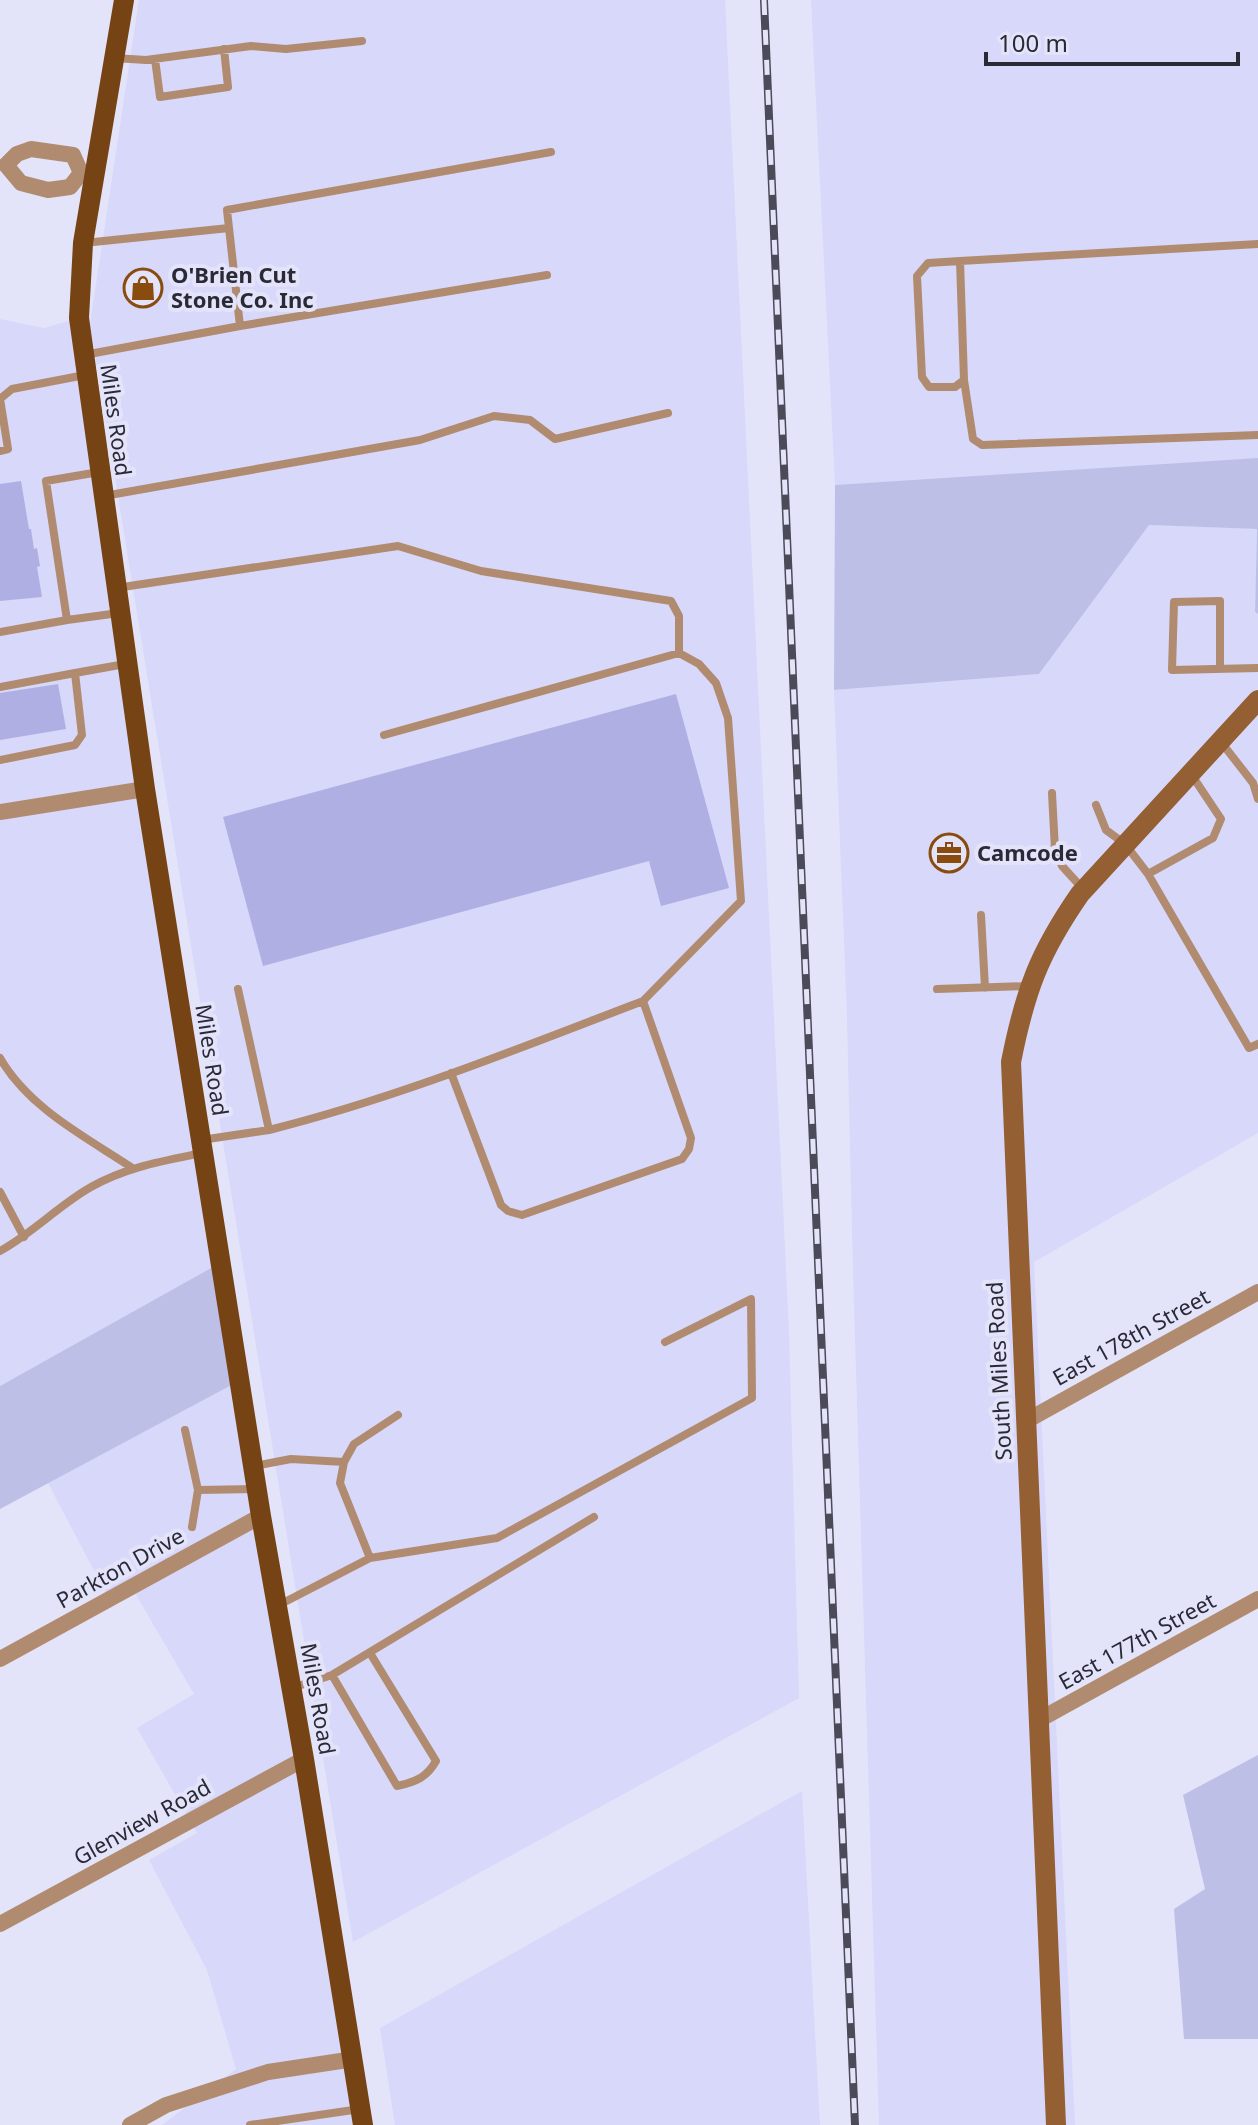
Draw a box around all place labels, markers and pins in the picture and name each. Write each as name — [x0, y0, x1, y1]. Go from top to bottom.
place label: O'Brien Cut Stone Co. Inc — [171, 259, 314, 314]
shop icon: O'Brien Cut Stone Co. Inc — [122, 267, 164, 309]
office icon: Camcode — [928, 832, 970, 874]
place label: Camcode — [977, 837, 1078, 867]

